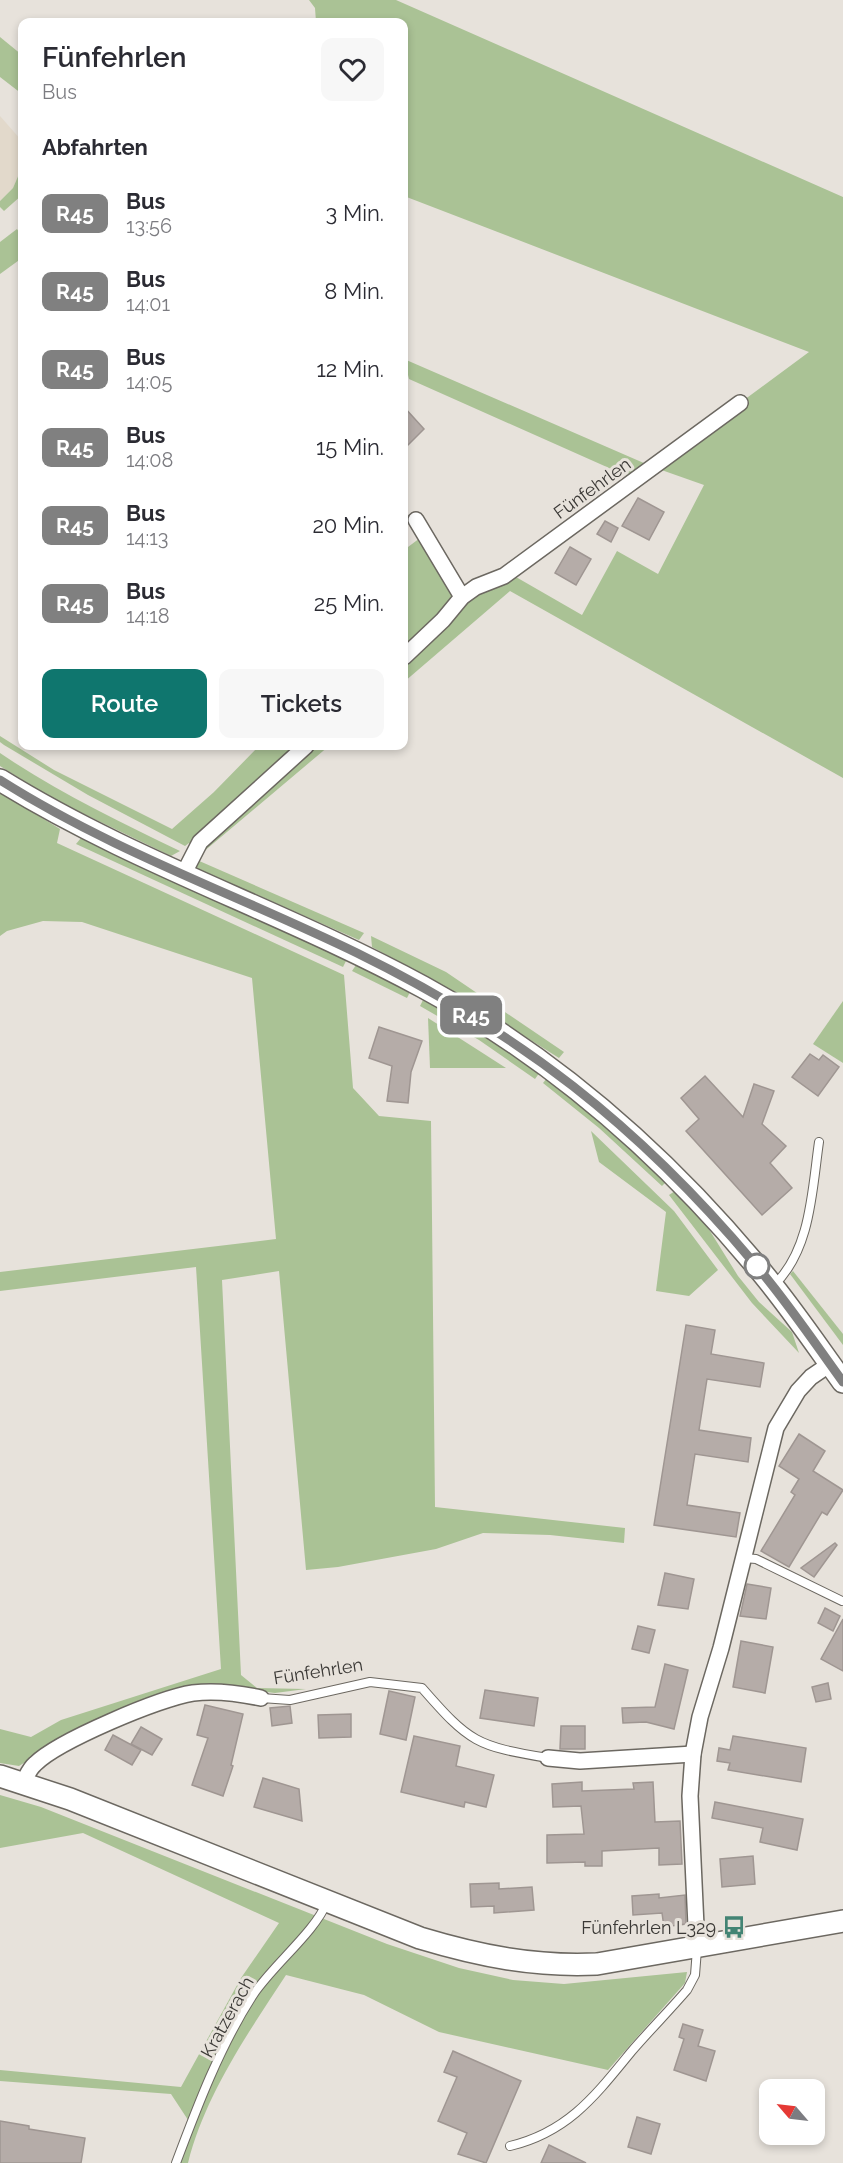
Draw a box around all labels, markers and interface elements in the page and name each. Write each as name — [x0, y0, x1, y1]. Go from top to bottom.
button: heart — [321, 38, 384, 101]
text: Fünfehrlen — [42, 41, 186, 74]
text: Bus — [42, 80, 77, 104]
text: Abfahrten — [42, 134, 148, 160]
text: Bus — [126, 188, 165, 214]
text: 3 Min. — [326, 200, 384, 226]
text: R45 — [56, 201, 94, 226]
text: 13:56 — [126, 214, 172, 238]
text: Bus — [126, 266, 165, 292]
text: 8 Min. — [324, 278, 384, 304]
text: R45 — [56, 279, 94, 304]
text: 14:01 — [126, 292, 170, 316]
text: Bus — [126, 344, 165, 370]
text: 12 Min. — [316, 356, 384, 382]
text: R45 — [56, 357, 94, 382]
text: 14:05 — [126, 370, 172, 394]
text: Bus — [126, 422, 165, 448]
text: 15 Min. — [316, 434, 384, 460]
text: R45 — [56, 435, 94, 460]
text: 14:08 — [126, 448, 173, 472]
street label: Fünfehrlen — [549, 453, 635, 523]
text: Bus — [126, 500, 165, 526]
text: 20 Min. — [312, 512, 384, 538]
text: R45 — [56, 513, 94, 538]
text: 14:13 — [126, 526, 168, 550]
text: Bus — [126, 578, 165, 604]
text: 25 Min. — [314, 590, 384, 616]
text: R45 — [56, 591, 94, 616]
text: 14:18 — [126, 604, 170, 628]
button: Route — [42, 669, 207, 738]
button: Tickets — [219, 669, 384, 738]
line badge: R45 — [436, 996, 506, 1034]
text: R45 — [452, 1003, 490, 1028]
unlabelled marker — [744, 1253, 770, 1279]
street label: Fünfehrlen — [272, 1654, 364, 1688]
bus stop icon: Fünfehrlen L329 — [721, 1914, 747, 1940]
place label: Fünfehrlen L329 — [581, 1917, 716, 1938]
street label: Kratzerach — [196, 1973, 258, 2061]
north arrow — [759, 2079, 825, 2145]
map controls — [759, 2079, 825, 2145]

